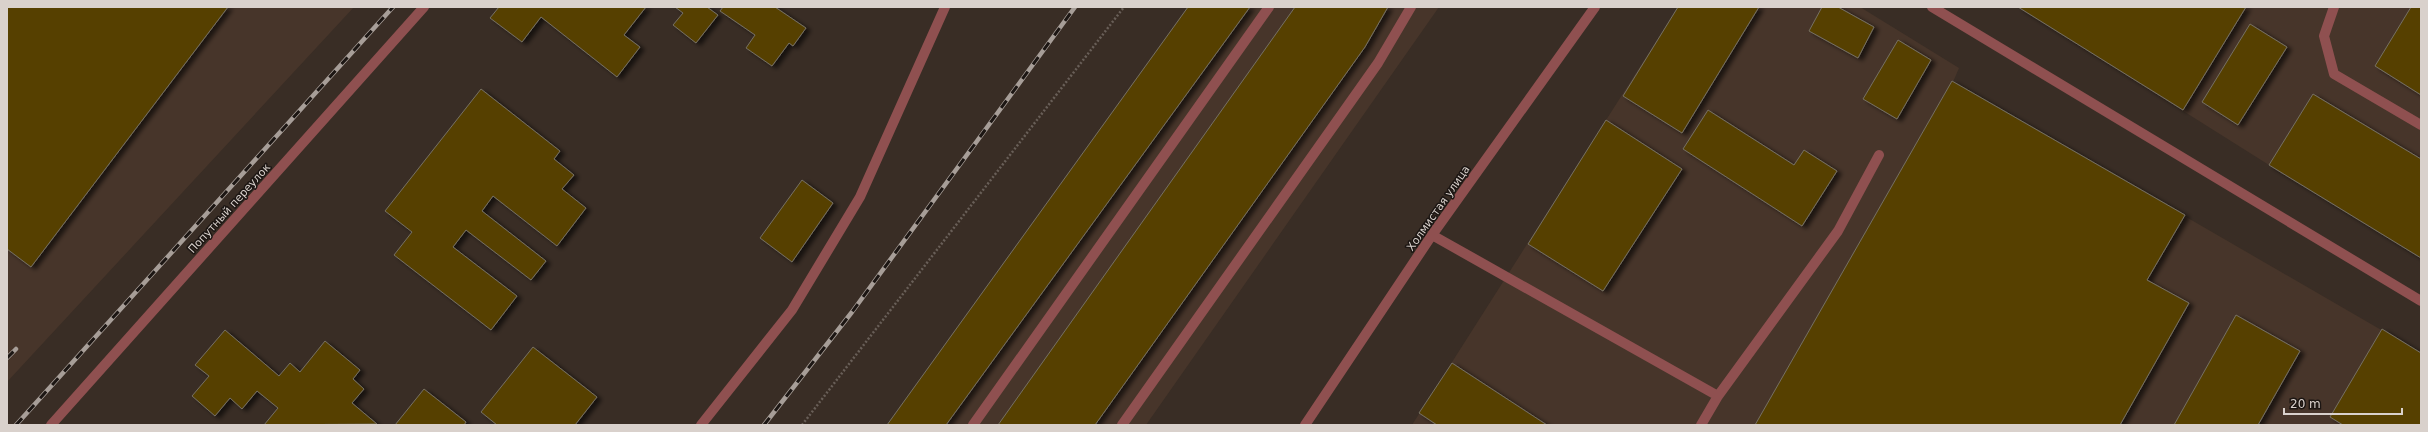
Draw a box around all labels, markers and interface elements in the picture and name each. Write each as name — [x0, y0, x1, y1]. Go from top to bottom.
street label: Попутный переулок — [186, 161, 273, 256]
street label: Холмистая улица — [1404, 163, 1473, 253]
scale bar — [2284, 390, 2402, 416]
text: 20 m — [2290, 397, 2321, 411]

